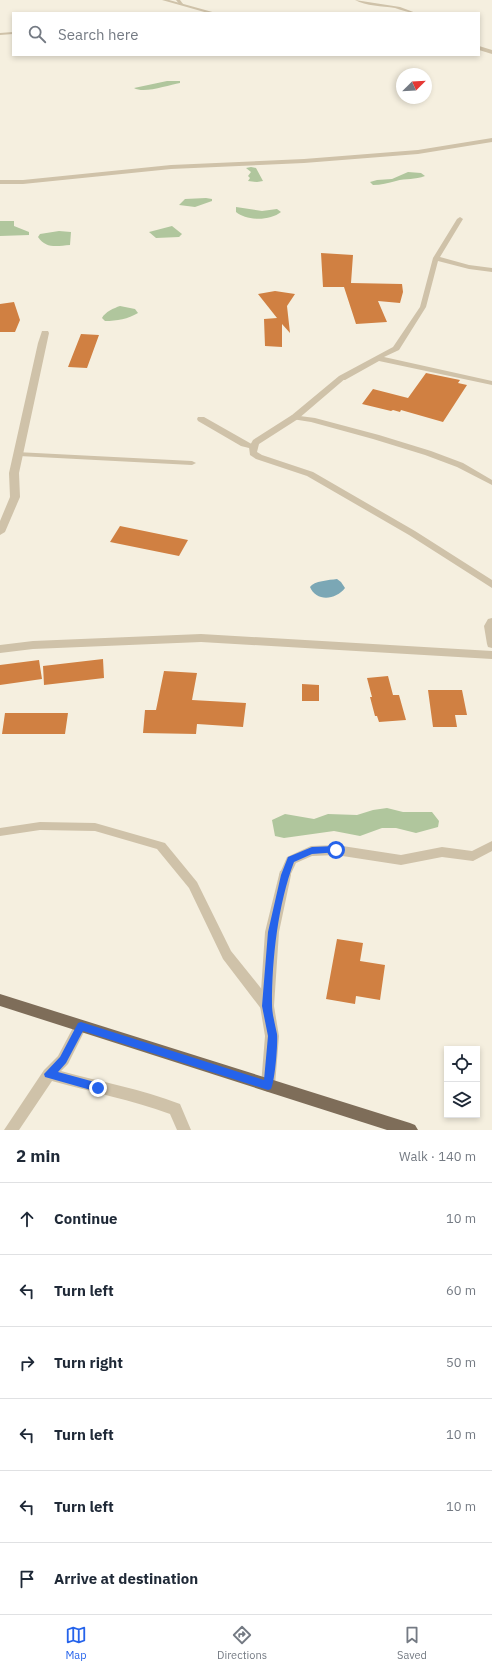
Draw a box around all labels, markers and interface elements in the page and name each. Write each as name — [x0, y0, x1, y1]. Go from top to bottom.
search box — [12, 12, 480, 56]
icon: search — [26, 23, 48, 45]
text: Search here — [58, 25, 138, 44]
north arrow — [396, 68, 432, 104]
route start — [327, 841, 345, 859]
map controls — [444, 1046, 480, 1118]
button: locate — [444, 1046, 480, 1082]
route end — [89, 1079, 107, 1097]
button: layers — [444, 1082, 480, 1118]
text: 2 min — [16, 1145, 60, 1167]
text: Walk · 140 m — [399, 1148, 476, 1165]
icon: ahead — [16, 1208, 38, 1230]
text: Continue — [54, 1209, 118, 1228]
text: 10 m — [446, 1210, 476, 1227]
icon: left — [16, 1280, 38, 1302]
text: Turn left — [54, 1281, 114, 1300]
text: 60 m — [446, 1282, 476, 1299]
icon: right — [16, 1352, 38, 1374]
text: Turn right — [54, 1353, 123, 1372]
text: 50 m — [446, 1354, 476, 1371]
icon: left — [16, 1424, 38, 1446]
text: Turn left — [54, 1425, 114, 1444]
text: 10 m — [446, 1426, 476, 1443]
icon: left — [16, 1496, 38, 1518]
text: Turn left — [54, 1497, 114, 1516]
text: 10 m — [446, 1498, 476, 1515]
icon: arrive — [16, 1568, 38, 1590]
text: Arrive at destination — [54, 1569, 198, 1588]
tab: Map — [65, 1624, 87, 1662]
tab: Directions — [217, 1624, 267, 1662]
tab: Saved — [397, 1624, 427, 1662]

